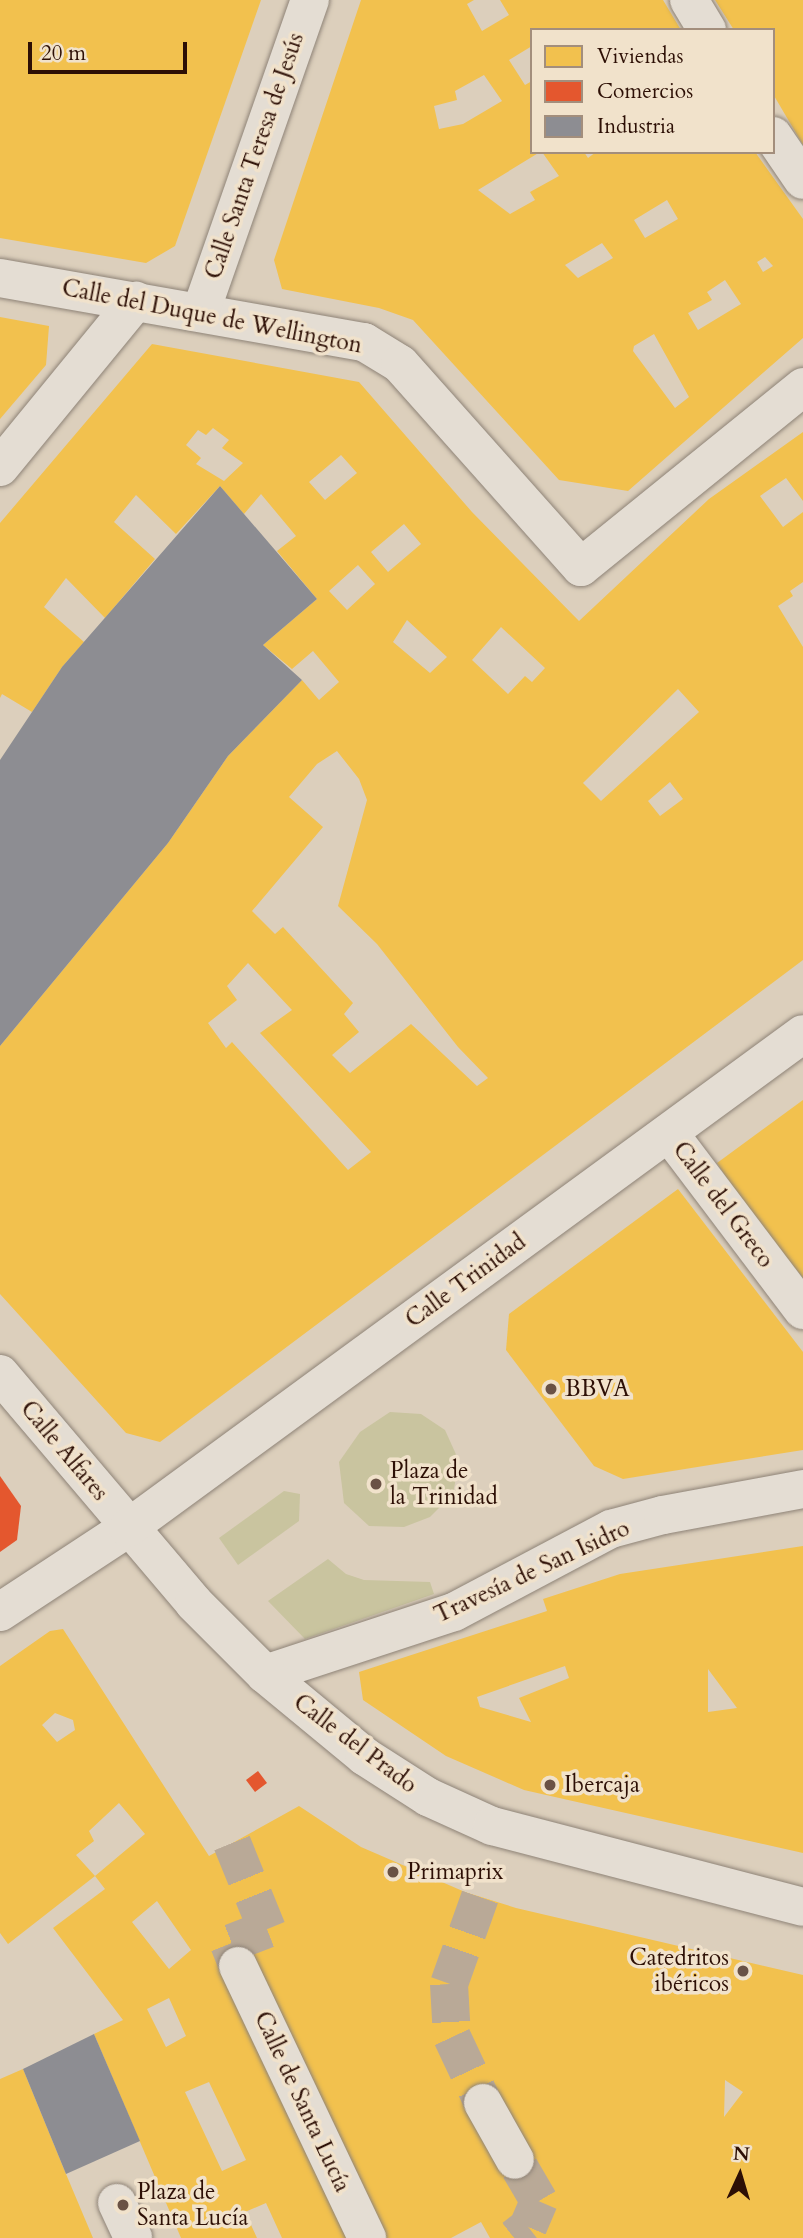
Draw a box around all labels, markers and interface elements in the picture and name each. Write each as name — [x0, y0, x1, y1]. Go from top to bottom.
scale bar — [32, 28, 191, 72]
legend — [530, 28, 775, 154]
street label: Calle Santa Teresa de Jesús — [200, 29, 310, 283]
text: 20 m — [41, 39, 86, 68]
text: Viviendas — [597, 42, 684, 71]
text: Comercios — [597, 77, 693, 106]
text: Industria — [597, 112, 675, 141]
street label: Calle del Duque de Wellington — [60, 274, 364, 360]
street label: Calle del Greco — [667, 1137, 779, 1273]
street label: Calle Trinidad — [401, 1228, 531, 1334]
place label: BBVA — [565, 1375, 630, 1403]
marker: BBVA — [543, 1381, 559, 1397]
street label: Calle Alfares — [14, 1396, 114, 1506]
place label: Plaza de la Trinidad — [390, 1457, 498, 1511]
marker: Plaza de la Trinidad — [368, 1476, 384, 1492]
street label: Travesía de San Isidro — [430, 1515, 634, 1629]
street label: Calle del Prado — [288, 1689, 422, 1799]
place label: Ibercaja — [564, 1771, 640, 1799]
marker: Ibercaja — [542, 1777, 558, 1793]
place label: Primaprix — [407, 1858, 503, 1886]
marker: Primaprix — [385, 1864, 401, 1880]
place label: Catedritos ibéricos — [629, 1944, 729, 1998]
marker: Catedritos ibéricos — [735, 1963, 751, 1979]
street label: Calle de Santa Lucía — [248, 2007, 356, 2197]
north arrow — [705, 2140, 775, 2210]
text: N — [732, 2141, 751, 2168]
place label: Plaza de Santa Lucía — [137, 2178, 248, 2232]
marker: Plaza de Santa Lucía — [115, 2197, 131, 2213]

